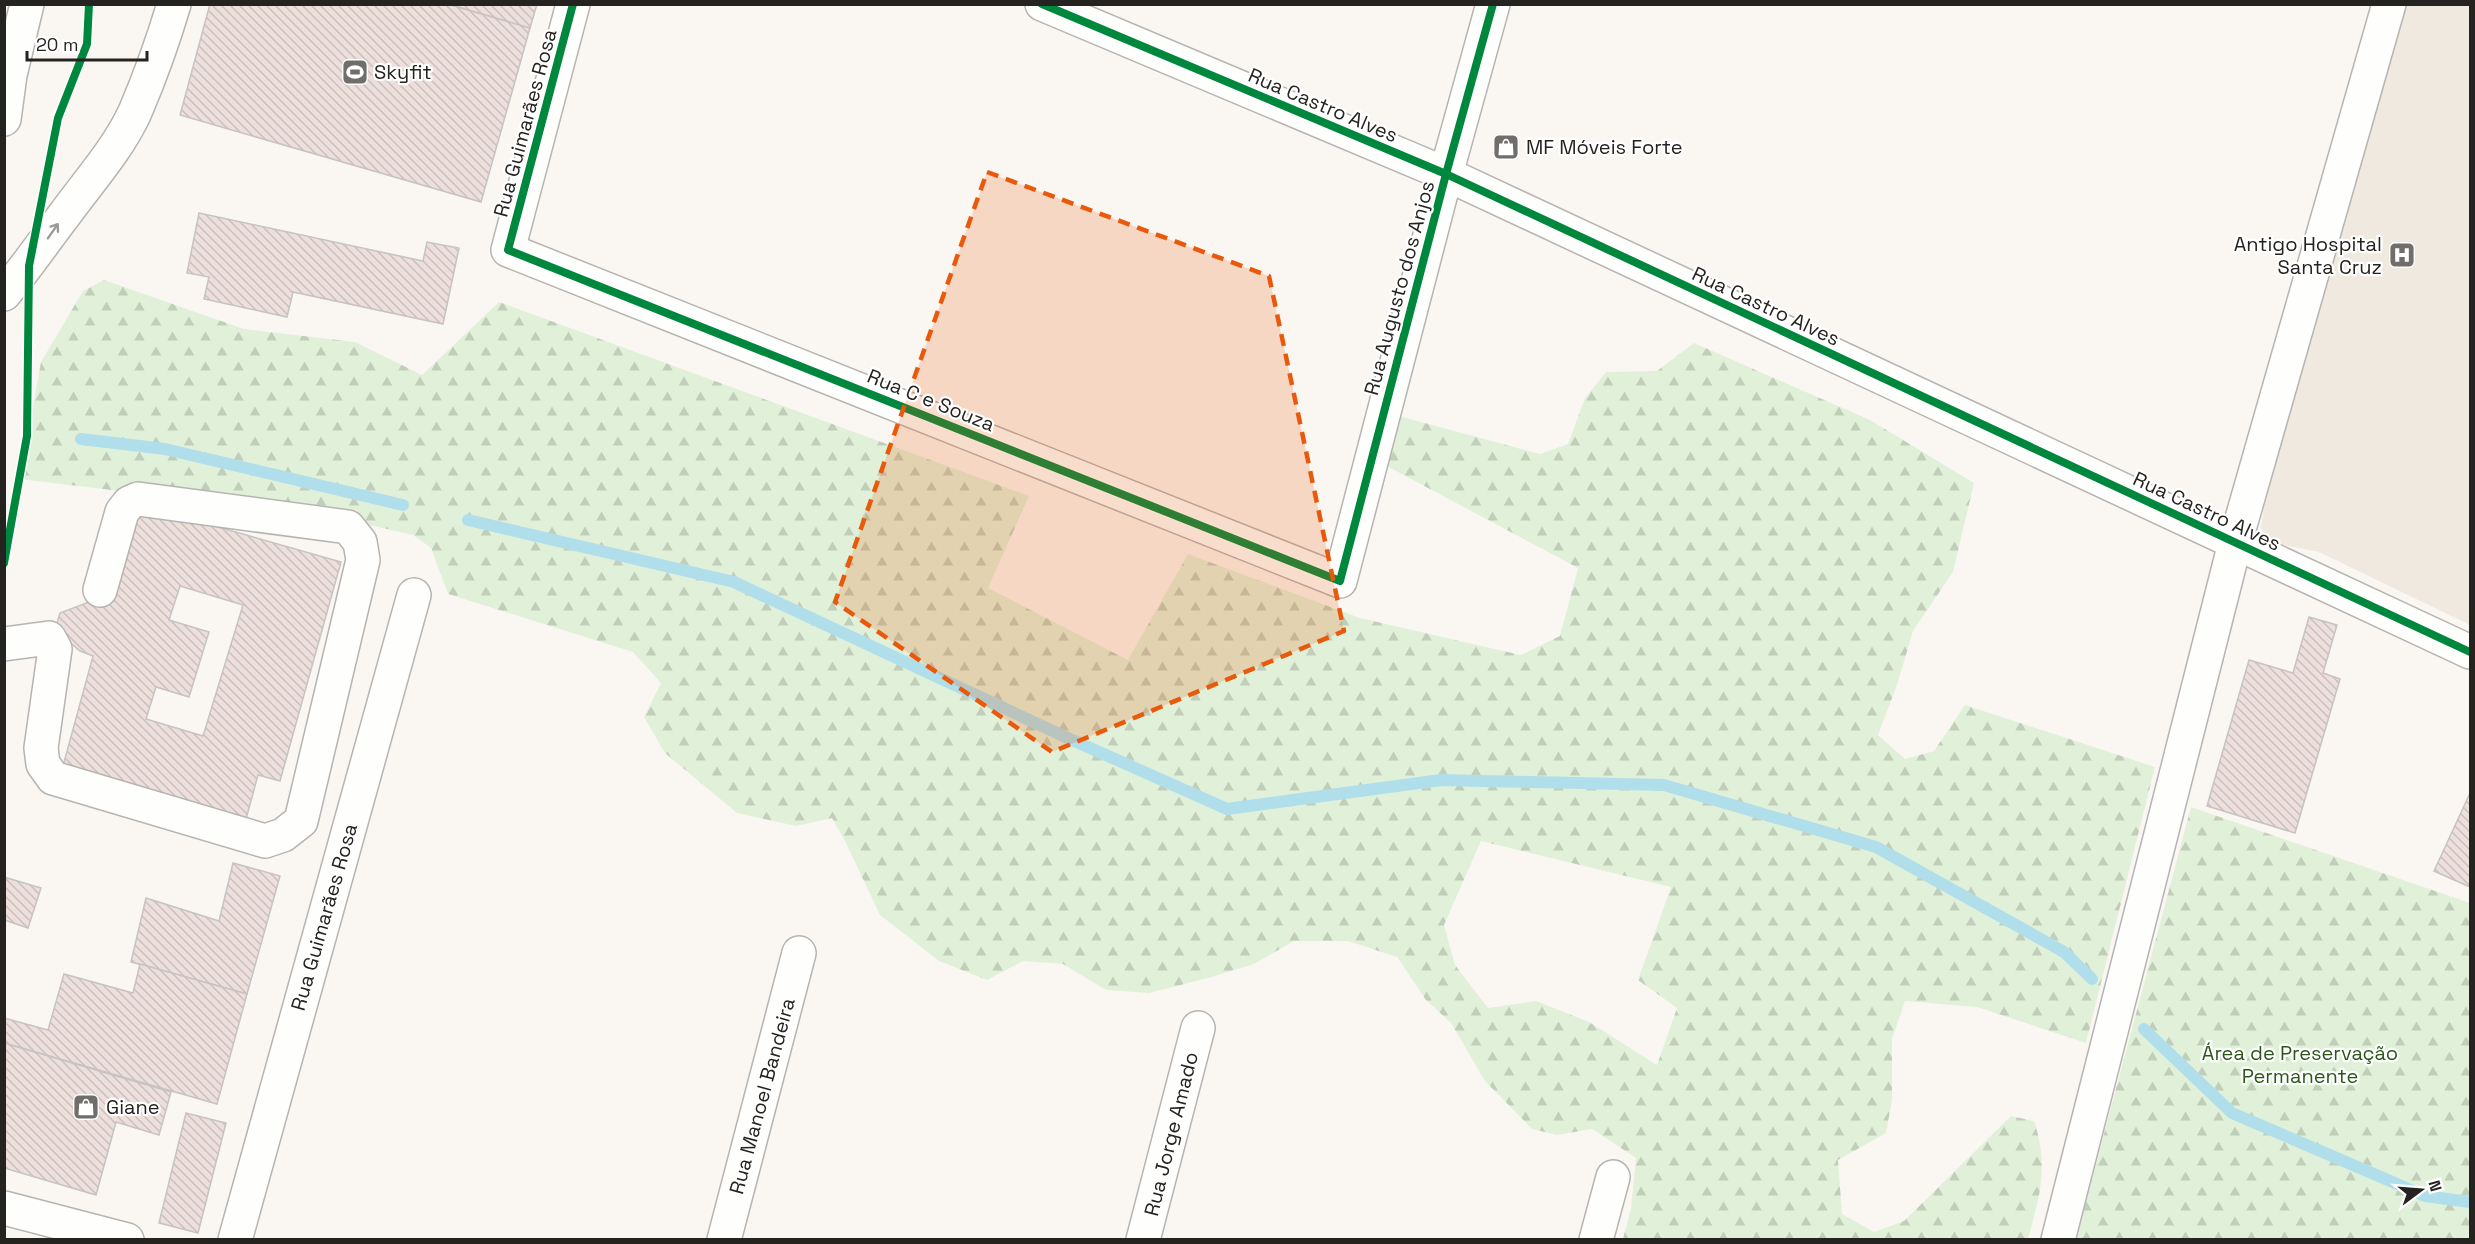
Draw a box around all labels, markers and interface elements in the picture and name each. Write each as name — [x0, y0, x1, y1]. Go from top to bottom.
scale bar — [27, 24, 147, 62]
street label: Rua Guimarães Rosa — [487, 26, 563, 220]
text: 20 m — [36, 33, 79, 56]
sports icon: Skyfit — [340, 57, 370, 87]
place label: Skyfit — [374, 59, 432, 85]
street label: Rua Castro Alves — [1244, 62, 1402, 148]
shop icon: MF Móveis Forte — [1491, 132, 1521, 162]
place label: MF Móveis Forte — [1526, 134, 1683, 160]
street label: Rua Augusto dos Anjos — [1358, 178, 1440, 398]
one-way arrow — [47, 223, 59, 240]
place label: Antigo Hospital Santa Cruz — [2234, 231, 2382, 280]
hospital icon: Antigo Hospital Santa Cruz — [2387, 240, 2417, 270]
street label: Rua Castro Alves — [1688, 260, 1844, 352]
street label: Rua C e Souza — [863, 363, 999, 437]
street label: Rua Castro Alves — [2129, 465, 2285, 557]
street label: Rua Guimarães Rosa — [285, 820, 363, 1014]
street label: Rua Manoel Bandeira — [723, 995, 801, 1197]
park label: Área de Preservação Permanente — [2202, 1040, 2398, 1089]
street label: Rua Jorge Amado — [1138, 1049, 1204, 1219]
shop icon: Giane — [71, 1092, 101, 1122]
place label: Giane — [106, 1094, 160, 1120]
north arrow — [2391, 1160, 2451, 1220]
text: N — [2423, 1178, 2447, 1194]

